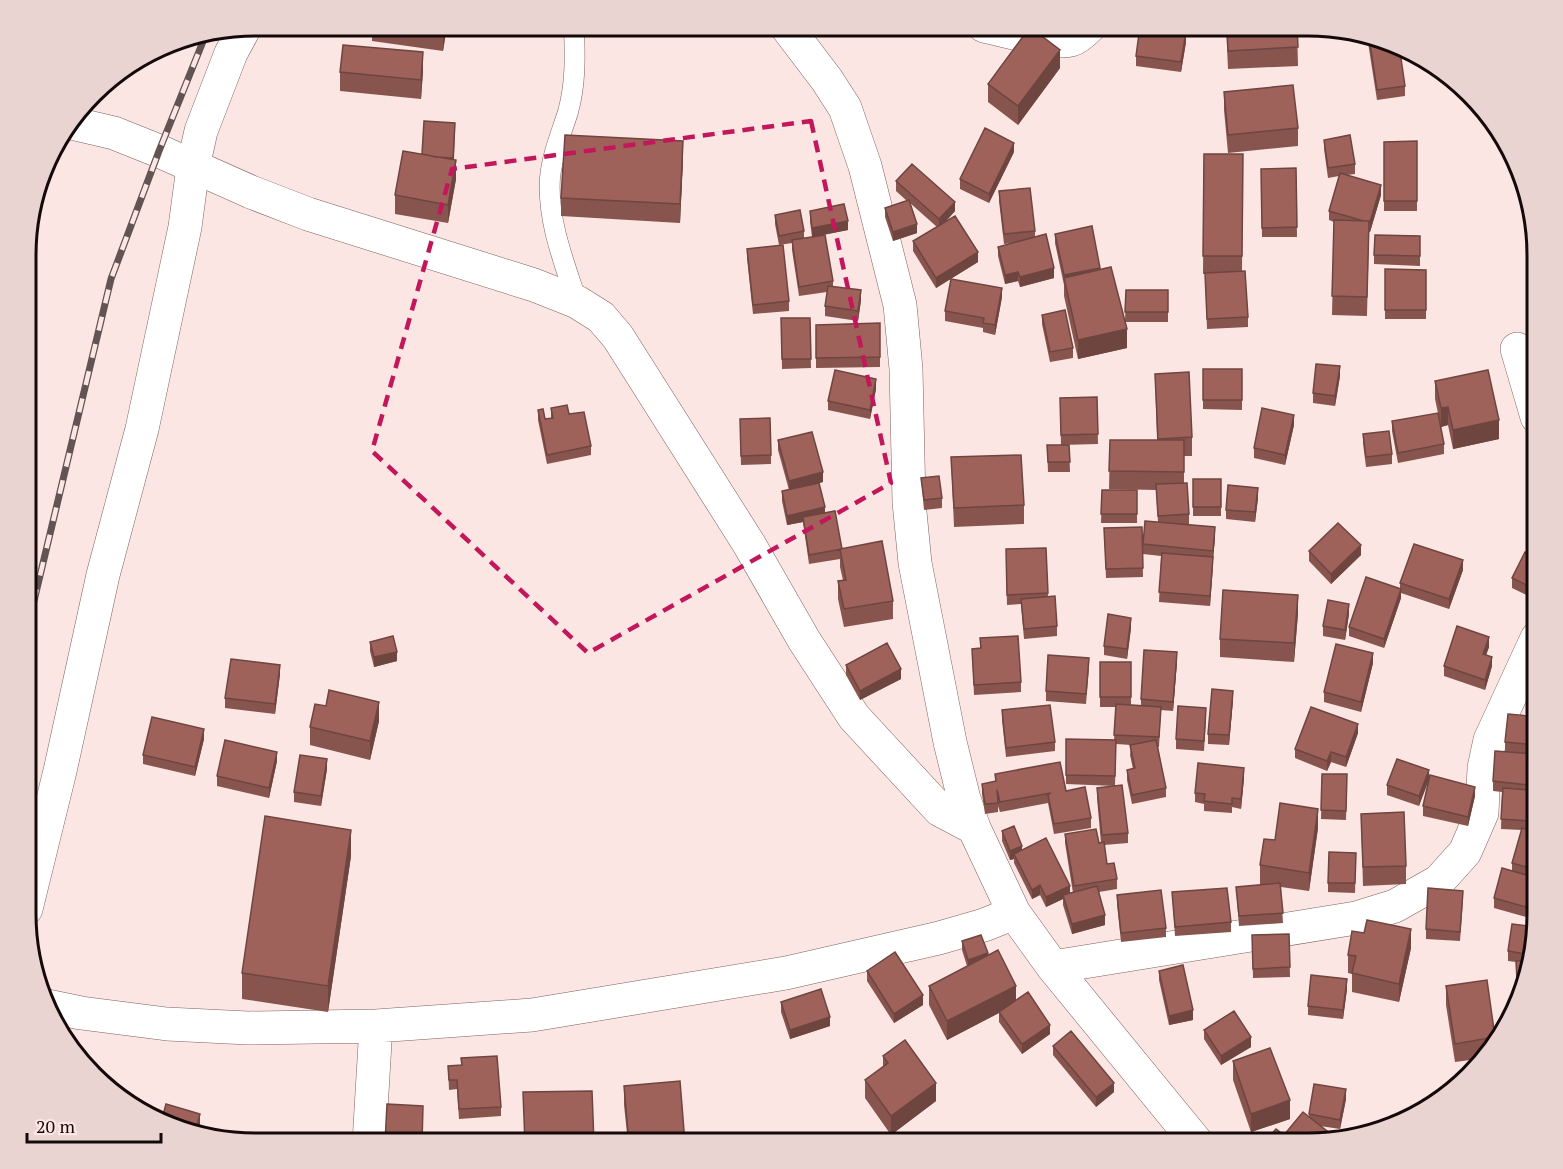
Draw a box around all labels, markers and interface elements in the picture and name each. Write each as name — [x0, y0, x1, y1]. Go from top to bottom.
scale bar — [27, 1106, 160, 1144]
text: 20 m — [36, 1114, 76, 1138]

